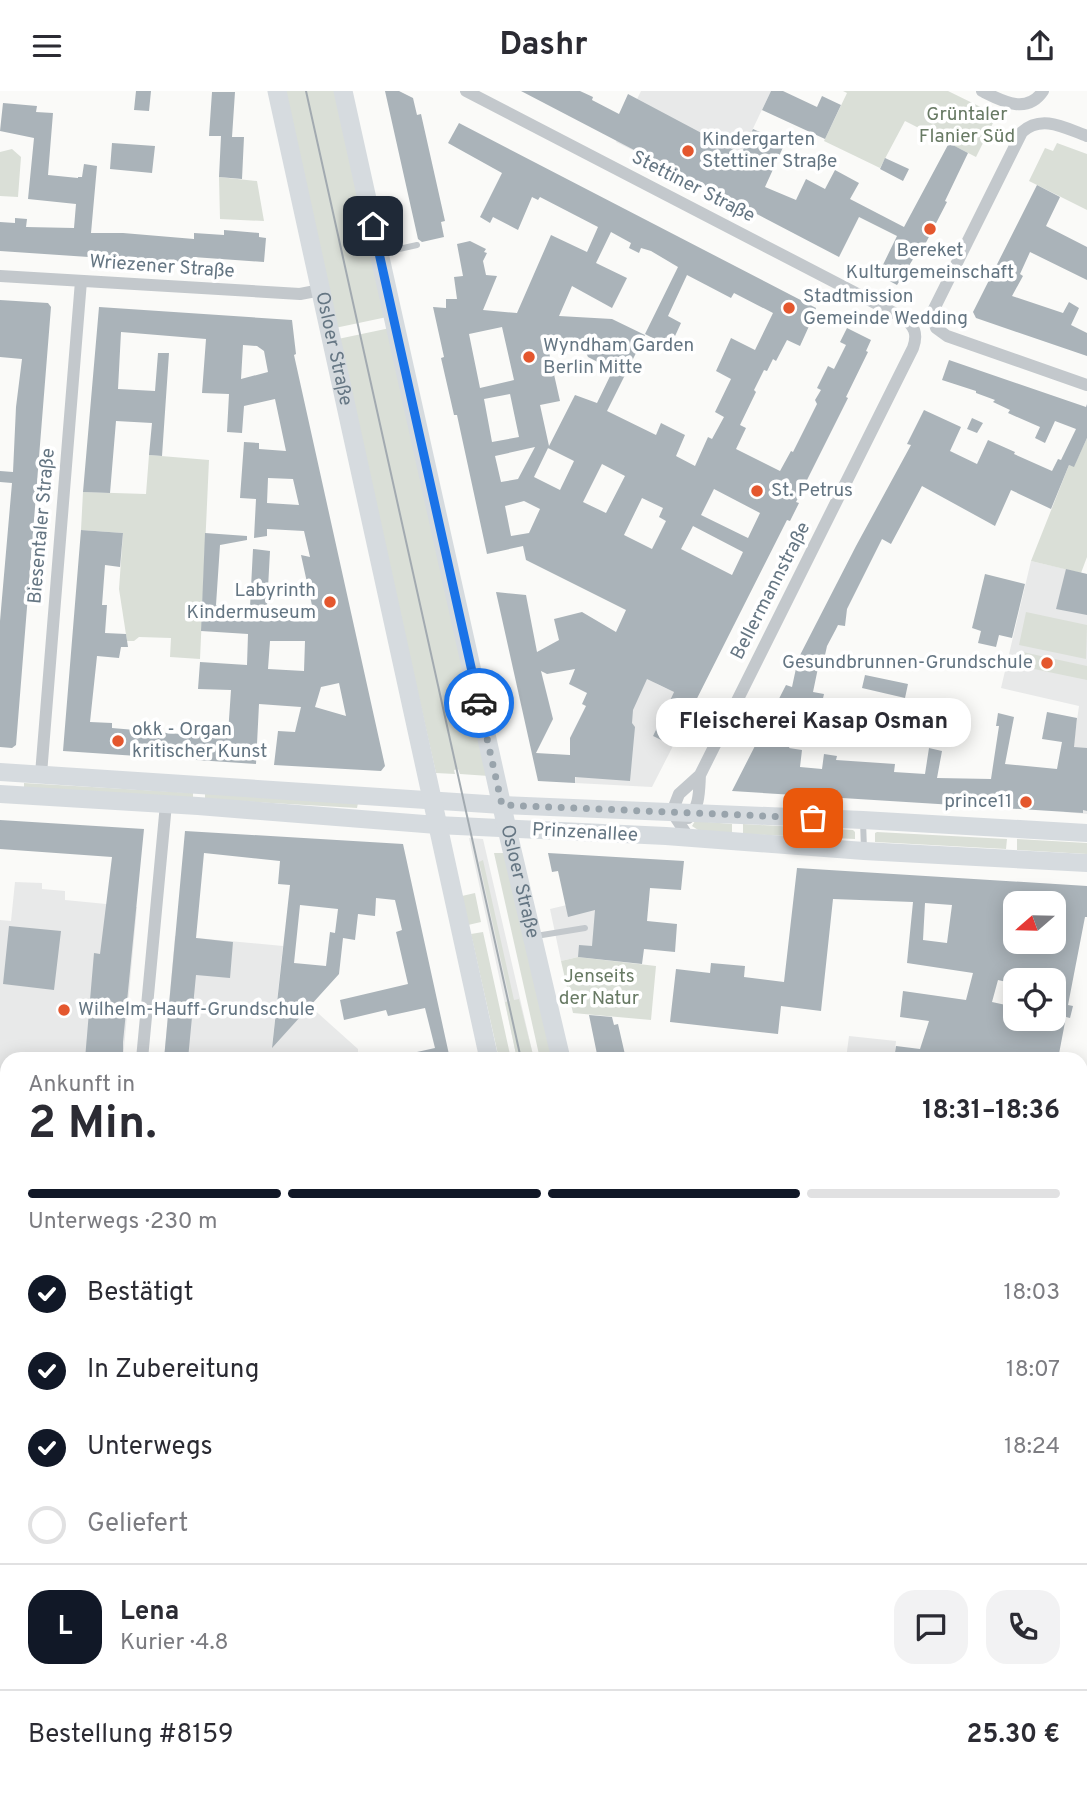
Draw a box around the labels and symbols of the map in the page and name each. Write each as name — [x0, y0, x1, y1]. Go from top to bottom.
park label: Grüntaler Flanier Süd — [919, 103, 1015, 149]
place label: Kindergarten Stettiner Straße — [702, 128, 837, 174]
marker: Kindergarten Stettiner Straße — [680, 143, 696, 159]
street label: Stettiner Straße — [627, 146, 759, 228]
pin — [343, 196, 403, 256]
marker: Bereket Kulturgemeinschaft — [922, 221, 938, 237]
place label: Bereket Kulturgemeinschaft — [846, 239, 1014, 285]
street label: Wriezener Straße — [89, 250, 235, 284]
place label: Stadtmission Gemeinde Wedding — [803, 285, 968, 331]
street label: Osloer Straße — [309, 290, 358, 408]
marker: Stadtmission Gemeinde Wedding — [781, 300, 797, 316]
place label: Wyndham Garden Berlin Mitte — [543, 334, 694, 380]
marker: Wyndham Garden Berlin Mitte — [521, 349, 537, 365]
street label: Biesentaler Straße — [23, 447, 61, 605]
place label: St. Petrus — [771, 479, 853, 503]
marker: St. Petrus — [749, 483, 765, 499]
street label: Bellermannstraße — [726, 518, 816, 664]
place label: Labyrinth Kindermuseum — [187, 579, 316, 625]
marker: Labyrinth Kindermuseum — [322, 594, 338, 610]
place label: Gesundbrunnen-Grundschule — [782, 651, 1033, 675]
marker: Gesundbrunnen-Grundschule — [1039, 655, 1055, 671]
courier — [444, 668, 514, 738]
callout: Fleischerei Kasap Osman — [656, 699, 970, 748]
place label: okk - Organ kritischer Kunst — [132, 718, 267, 764]
marker: okk - Organ kritischer Kunst — [110, 733, 126, 749]
pin — [783, 788, 843, 848]
place label: prince11 — [944, 790, 1012, 814]
marker: prince11 — [1018, 794, 1034, 810]
street label: Prinzenallee — [531, 818, 639, 848]
street label: Osloer Straße — [494, 822, 544, 941]
north arrow — [1003, 891, 1066, 954]
park label: Jenseits der Natur — [559, 965, 640, 1011]
place label: Wilhelm-Hauff-Grundschule — [78, 998, 315, 1022]
marker: Wilhelm-Hauff-Grundschule — [56, 1002, 72, 1018]

